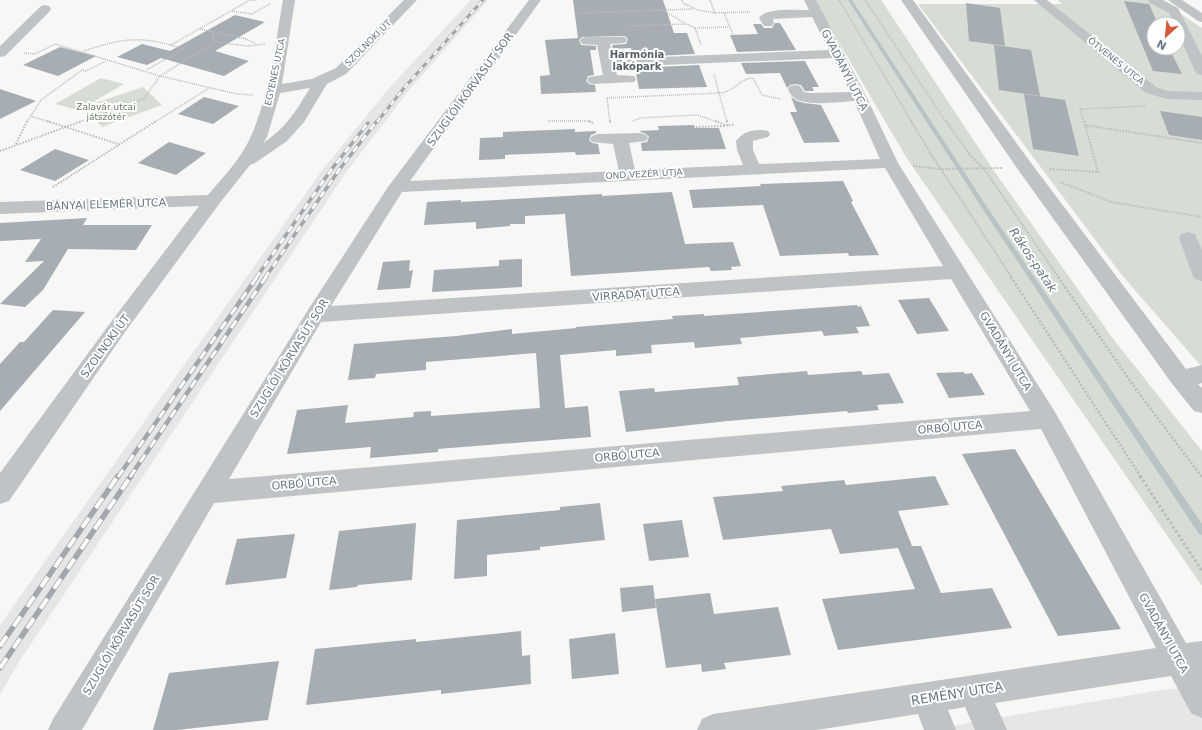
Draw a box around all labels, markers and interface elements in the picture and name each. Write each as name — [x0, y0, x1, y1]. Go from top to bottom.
north arrow — [1146, 16, 1186, 56]
street label: SZOLNOKI ÚT — [342, 17, 394, 68]
street label: GVADÁNYI UTCA — [818, 27, 871, 114]
street label: SZUGLÓI KÖRVASÚT SOR — [425, 30, 516, 149]
street label: ÖTVENES UTCA — [1086, 35, 1147, 87]
street label: EGYENES UTCA — [263, 37, 287, 106]
text: N — [1155, 37, 1169, 52]
district label: Harmónia lakópark — [610, 49, 664, 72]
park label: Zalavár utcai játszótér — [76, 102, 136, 122]
street label: OND VEZÉR ÚTJA — [605, 166, 684, 181]
street label: BÁNYAI ELEMÉR UTCA — [46, 196, 167, 213]
water label: Rákos-patak — [1006, 225, 1060, 296]
street label: VIRRADAT UTCA — [592, 285, 681, 304]
street label: SZUGLÓI KÖRVASÚT SOR — [248, 296, 332, 420]
street label: GVADÁNYI UTCA — [977, 309, 1034, 393]
street label: SZOLNOKI ÚT — [78, 312, 133, 380]
street label: ORBÓ UTCA — [917, 418, 984, 437]
street label: ORBÓ UTCA — [594, 446, 661, 465]
street label: ORBÓ UTCA — [271, 474, 338, 493]
street label: SZUGLÓI KÖRVASÚT SOR — [80, 573, 163, 698]
street label: GVADÁNYI UTCA — [1136, 591, 1191, 676]
street label: REMÉNY UTCA — [910, 679, 1004, 708]

